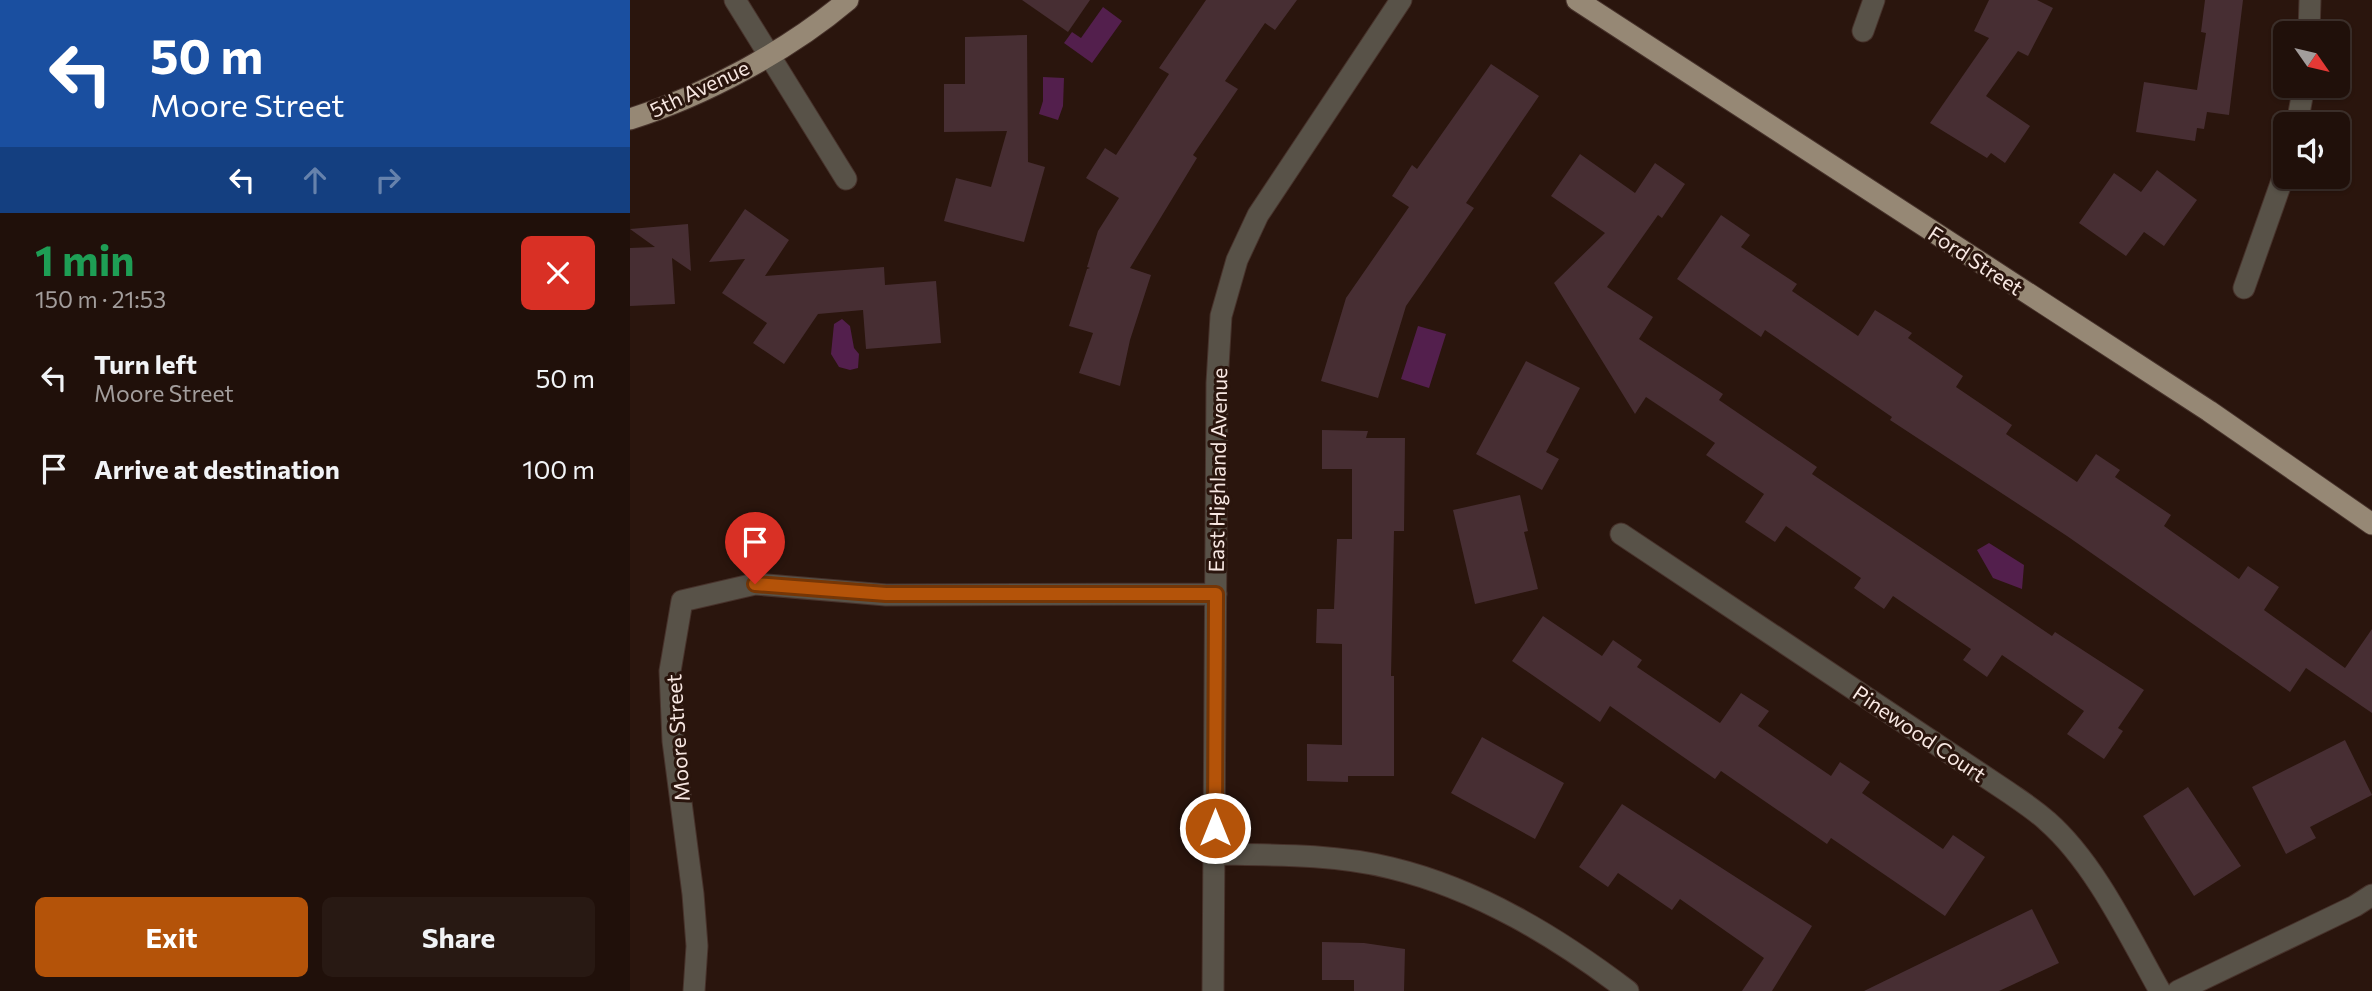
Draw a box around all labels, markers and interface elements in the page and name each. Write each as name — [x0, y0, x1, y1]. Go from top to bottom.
north arrow — [2273, 21, 2350, 98]
map controls — [2273, 21, 2350, 189]
text: 50 m — [150, 24, 263, 84]
icon: left — [35, 28, 126, 119]
street label: 5th Avenue — [645, 54, 753, 122]
text: Moore Street — [150, 84, 344, 124]
button: sound — [2273, 112, 2350, 189]
icon: left — [223, 161, 261, 199]
icon: ahead — [296, 161, 334, 199]
icon: right — [369, 161, 407, 199]
street label: Ford Street — [1924, 220, 2028, 300]
text: 1 min — [35, 233, 135, 285]
button: close — [521, 236, 595, 310]
text: 150 m · 21:53 — [35, 285, 166, 313]
text: Turn left — [94, 348, 197, 379]
icon: left — [35, 359, 73, 397]
text: 50 m — [535, 362, 595, 393]
street label: East Highland Avenue — [1203, 367, 1231, 573]
text: Moore Street — [94, 379, 234, 407]
icon: arrive — [35, 450, 73, 488]
text: Arrive at destination — [94, 453, 340, 484]
text: 100 m — [522, 453, 595, 484]
pin — [725, 512, 785, 584]
icon: arrive — [736, 523, 774, 561]
street label: Moore Street — [660, 673, 694, 803]
street label: Pinewood Court — [1849, 679, 1991, 787]
position arrow — [1178, 791, 1252, 865]
button: Exit — [35, 897, 308, 977]
button: Share — [322, 897, 595, 977]

